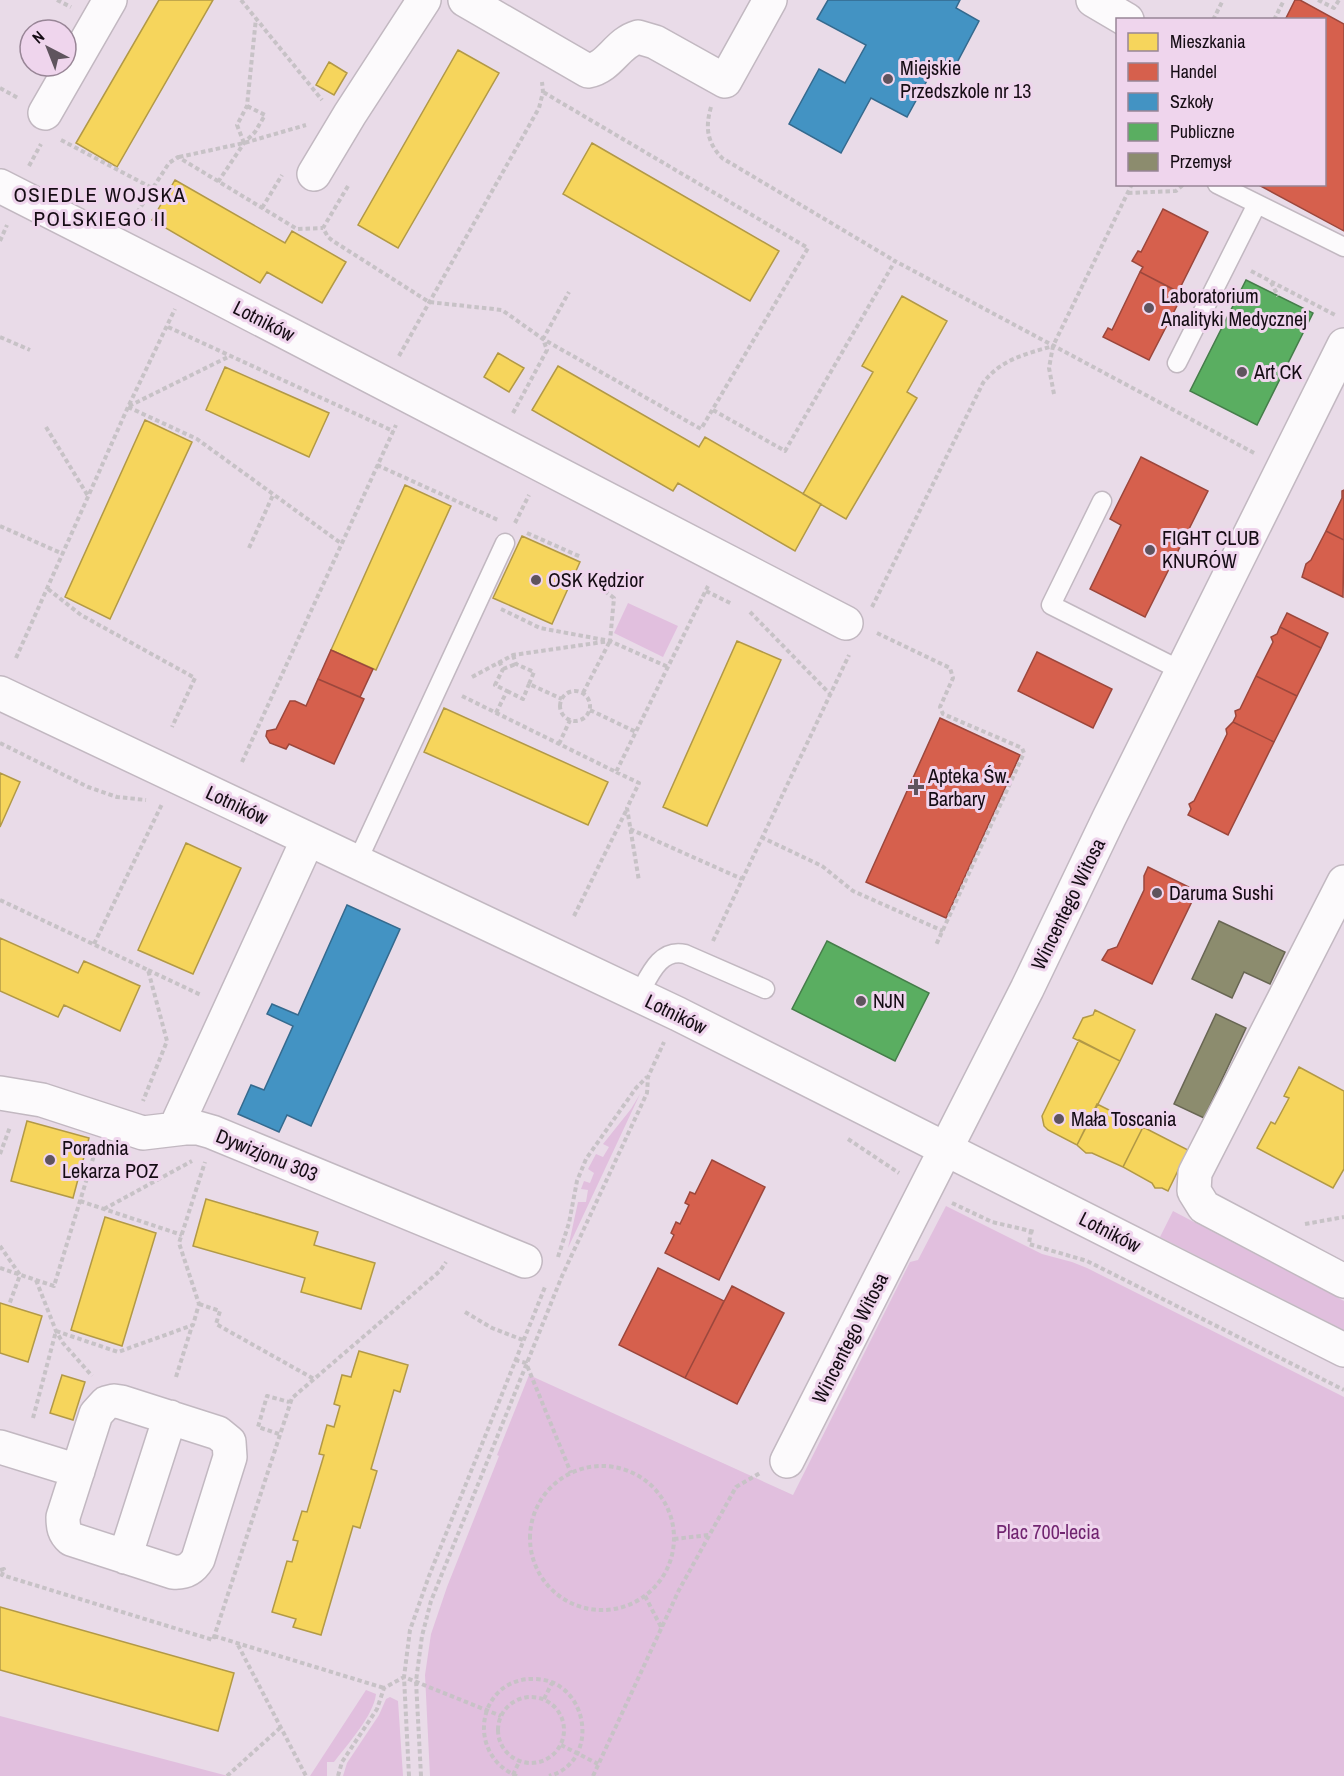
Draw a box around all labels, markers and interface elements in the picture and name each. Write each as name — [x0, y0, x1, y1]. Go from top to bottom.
north arrow — [18, 18, 78, 78]
legend — [1116, 18, 1326, 186]
text: N — [27, 26, 49, 48]
text: Mieszkania — [1170, 29, 1245, 54]
place label: Miejskie Przedszkole nr 13 — [900, 54, 1031, 104]
text: Handel — [1170, 59, 1217, 84]
marker: Miejskie Przedszkole nr 13 — [881, 72, 895, 86]
text: Szkoły — [1170, 89, 1214, 114]
text: Publiczne — [1170, 119, 1235, 144]
text: Przemysł — [1170, 149, 1231, 174]
district label: OSIEDLE WOJSKA POLSKIEGO II — [13, 180, 187, 233]
place label: Laboratorium Analityki Medycznej — [1160, 282, 1307, 332]
street label: Lotników — [229, 294, 300, 348]
marker: Laboratorium Analityki Medycznej — [1142, 301, 1156, 315]
place label: Art CK — [1253, 358, 1302, 385]
marker: Art CK — [1235, 365, 1249, 379]
place label: FIGHT CLUB KNURÓW — [1162, 524, 1259, 574]
marker: FIGHT CLUB KNURÓW — [1143, 543, 1157, 557]
place label: OSK Kędzior — [548, 566, 644, 593]
marker: OSK Kędzior — [529, 573, 543, 587]
place label: Apteka Św. Barbary — [927, 762, 1010, 812]
street label: Lotników — [202, 778, 273, 831]
marker: Apteka Św. Barbary — [909, 780, 923, 794]
street label: Wincentego Witosa — [1024, 834, 1111, 974]
place label: Daruma Sushi — [1169, 879, 1274, 906]
marker: Daruma Sushi — [1150, 886, 1164, 900]
street label: Lotników — [641, 987, 712, 1040]
place label: NJN — [873, 987, 905, 1014]
marker: NJN — [854, 994, 868, 1008]
place label: Mała Toscania — [1071, 1105, 1176, 1132]
marker: Mała Toscania — [1052, 1112, 1066, 1126]
street label: Dywizjonu 303 — [212, 1122, 322, 1187]
place label: Poradnia Lekarza POZ — [62, 1134, 159, 1184]
marker: Poradnia Lekarza POZ — [43, 1153, 57, 1167]
street label: Lotników — [1075, 1205, 1146, 1259]
street label: Wincentego Witosa — [805, 1268, 894, 1408]
park label: Plac 700-lecia — [996, 1518, 1100, 1545]

